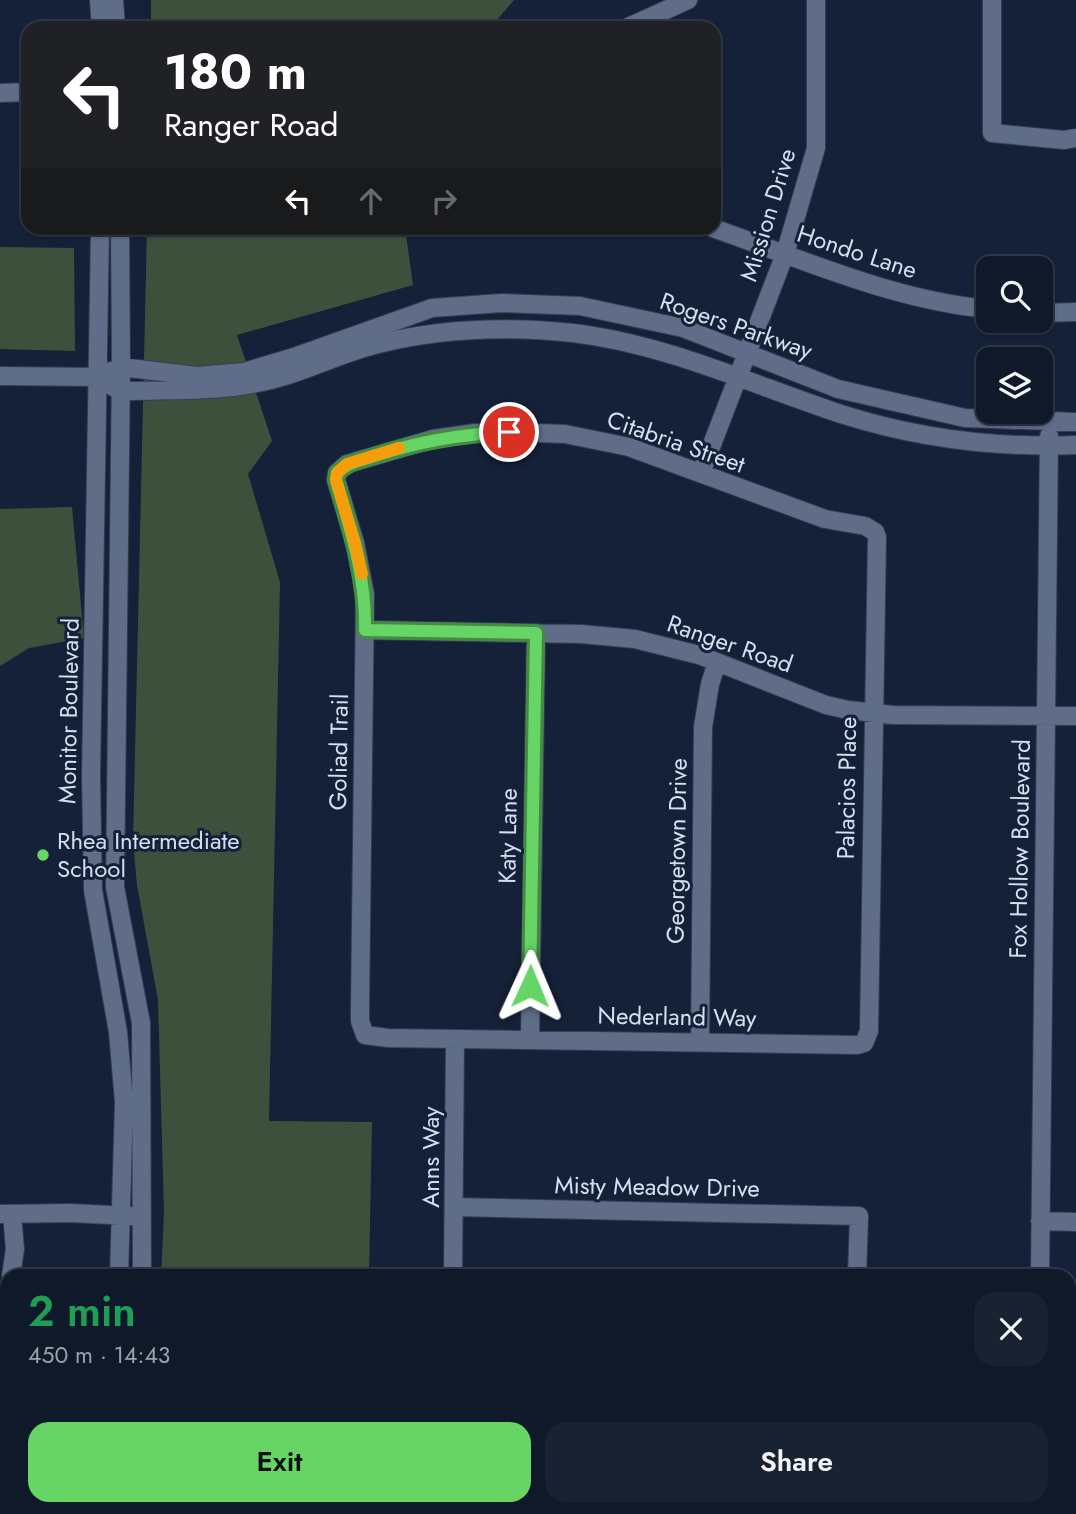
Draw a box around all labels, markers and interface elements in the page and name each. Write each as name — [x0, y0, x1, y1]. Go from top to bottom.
text: 180 m — [164, 37, 307, 107]
icon: left — [49, 49, 140, 140]
text: Ranger Road — [164, 102, 338, 148]
street label: Mission Drive — [731, 144, 804, 286]
icon: left — [279, 182, 317, 220]
icon: ahead — [352, 182, 390, 220]
icon: right — [425, 182, 463, 220]
street label: Hondo Lane — [793, 216, 922, 287]
map controls — [976, 256, 1053, 424]
button: search — [976, 256, 1053, 333]
street label: Rogers Parkway — [655, 283, 817, 368]
button: layers — [976, 347, 1053, 424]
pin — [479, 402, 539, 462]
street label: Citabria Street — [602, 402, 750, 482]
icon: arrive — [490, 413, 528, 451]
street label: Ranger Road — [663, 606, 798, 681]
street label: Monitor Boulevard — [49, 618, 88, 804]
street label: Goliad Trail — [320, 693, 357, 811]
street label: Palacios Place — [828, 716, 865, 860]
street label: Fox Hollow Boulevard — [1000, 739, 1039, 959]
street label: Georgetown Drive — [657, 758, 696, 944]
street label: Katy Lane — [489, 788, 526, 884]
place label: Rhea Intermediate School — [57, 823, 240, 886]
marker: Rhea Intermediate School — [35, 847, 51, 863]
position arrow — [493, 949, 567, 1023]
street label: Nederland Way — [597, 998, 757, 1035]
street label: Anns Way — [413, 1106, 448, 1208]
street label: Misty Meadow Drive — [554, 1167, 760, 1206]
text: 2 min — [28, 1281, 136, 1342]
button: close — [974, 1292, 1048, 1366]
text: 450 m · 14:43 — [28, 1338, 170, 1372]
button: Exit — [28, 1422, 531, 1502]
button: Share — [545, 1422, 1048, 1502]

